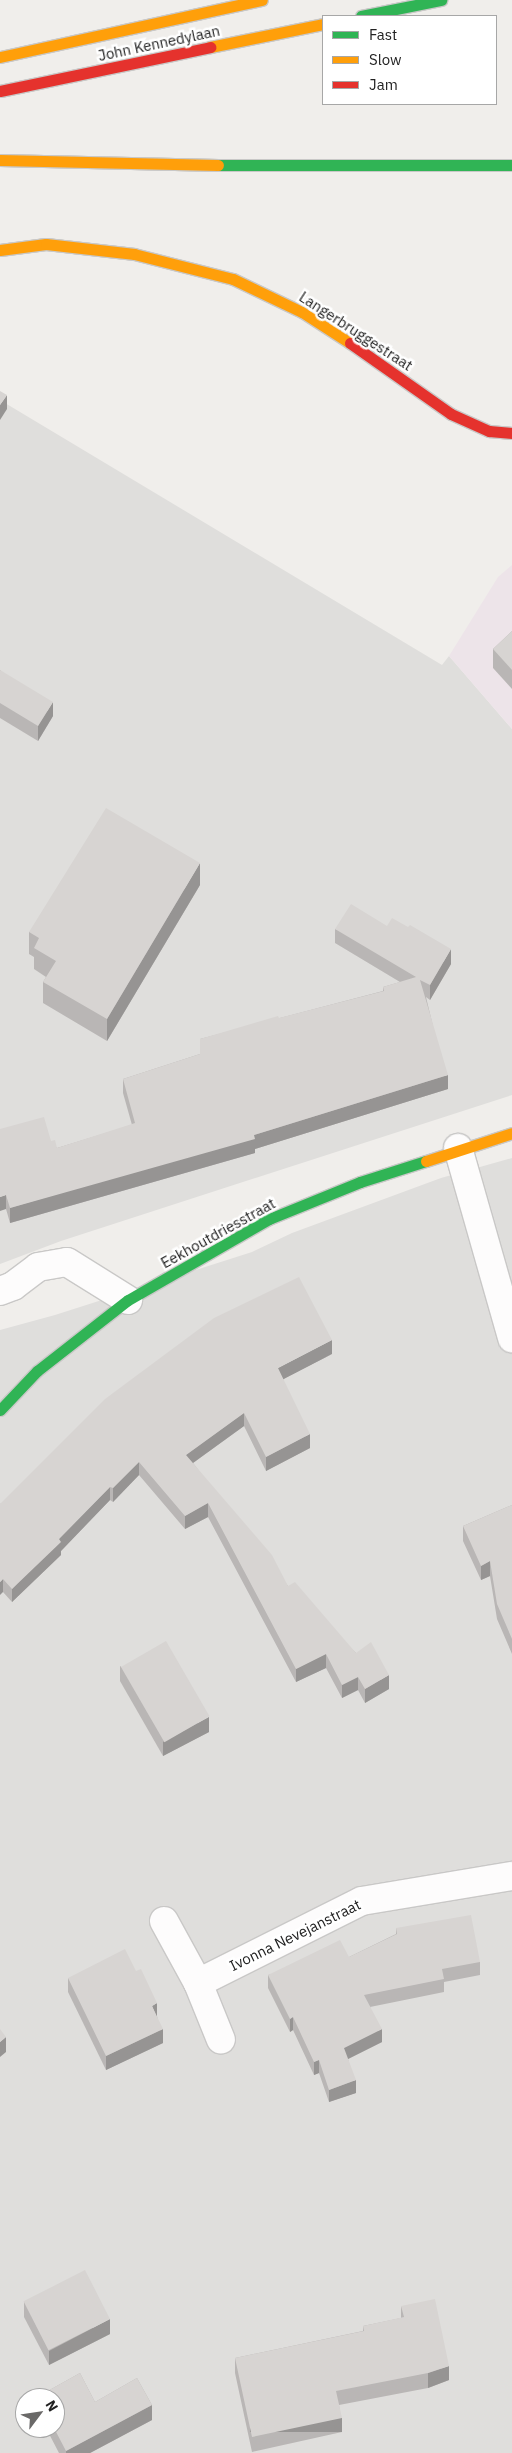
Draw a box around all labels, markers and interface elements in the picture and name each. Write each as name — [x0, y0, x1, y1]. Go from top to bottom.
legend — [322, 15, 497, 105]
street label: John Kennedylaan — [96, 21, 222, 65]
text: Fast — [369, 25, 397, 44]
text: Slow — [369, 50, 402, 69]
text: Jam — [369, 75, 398, 94]
street label: Langerbruggestraat — [296, 288, 416, 374]
street label: Eekhoutdriesstraat — [158, 1194, 278, 1272]
street label: Ivonna Nevejanstraat — [226, 1895, 364, 1975]
north arrow — [15, 2388, 65, 2438]
text: N — [42, 2397, 62, 2415]

